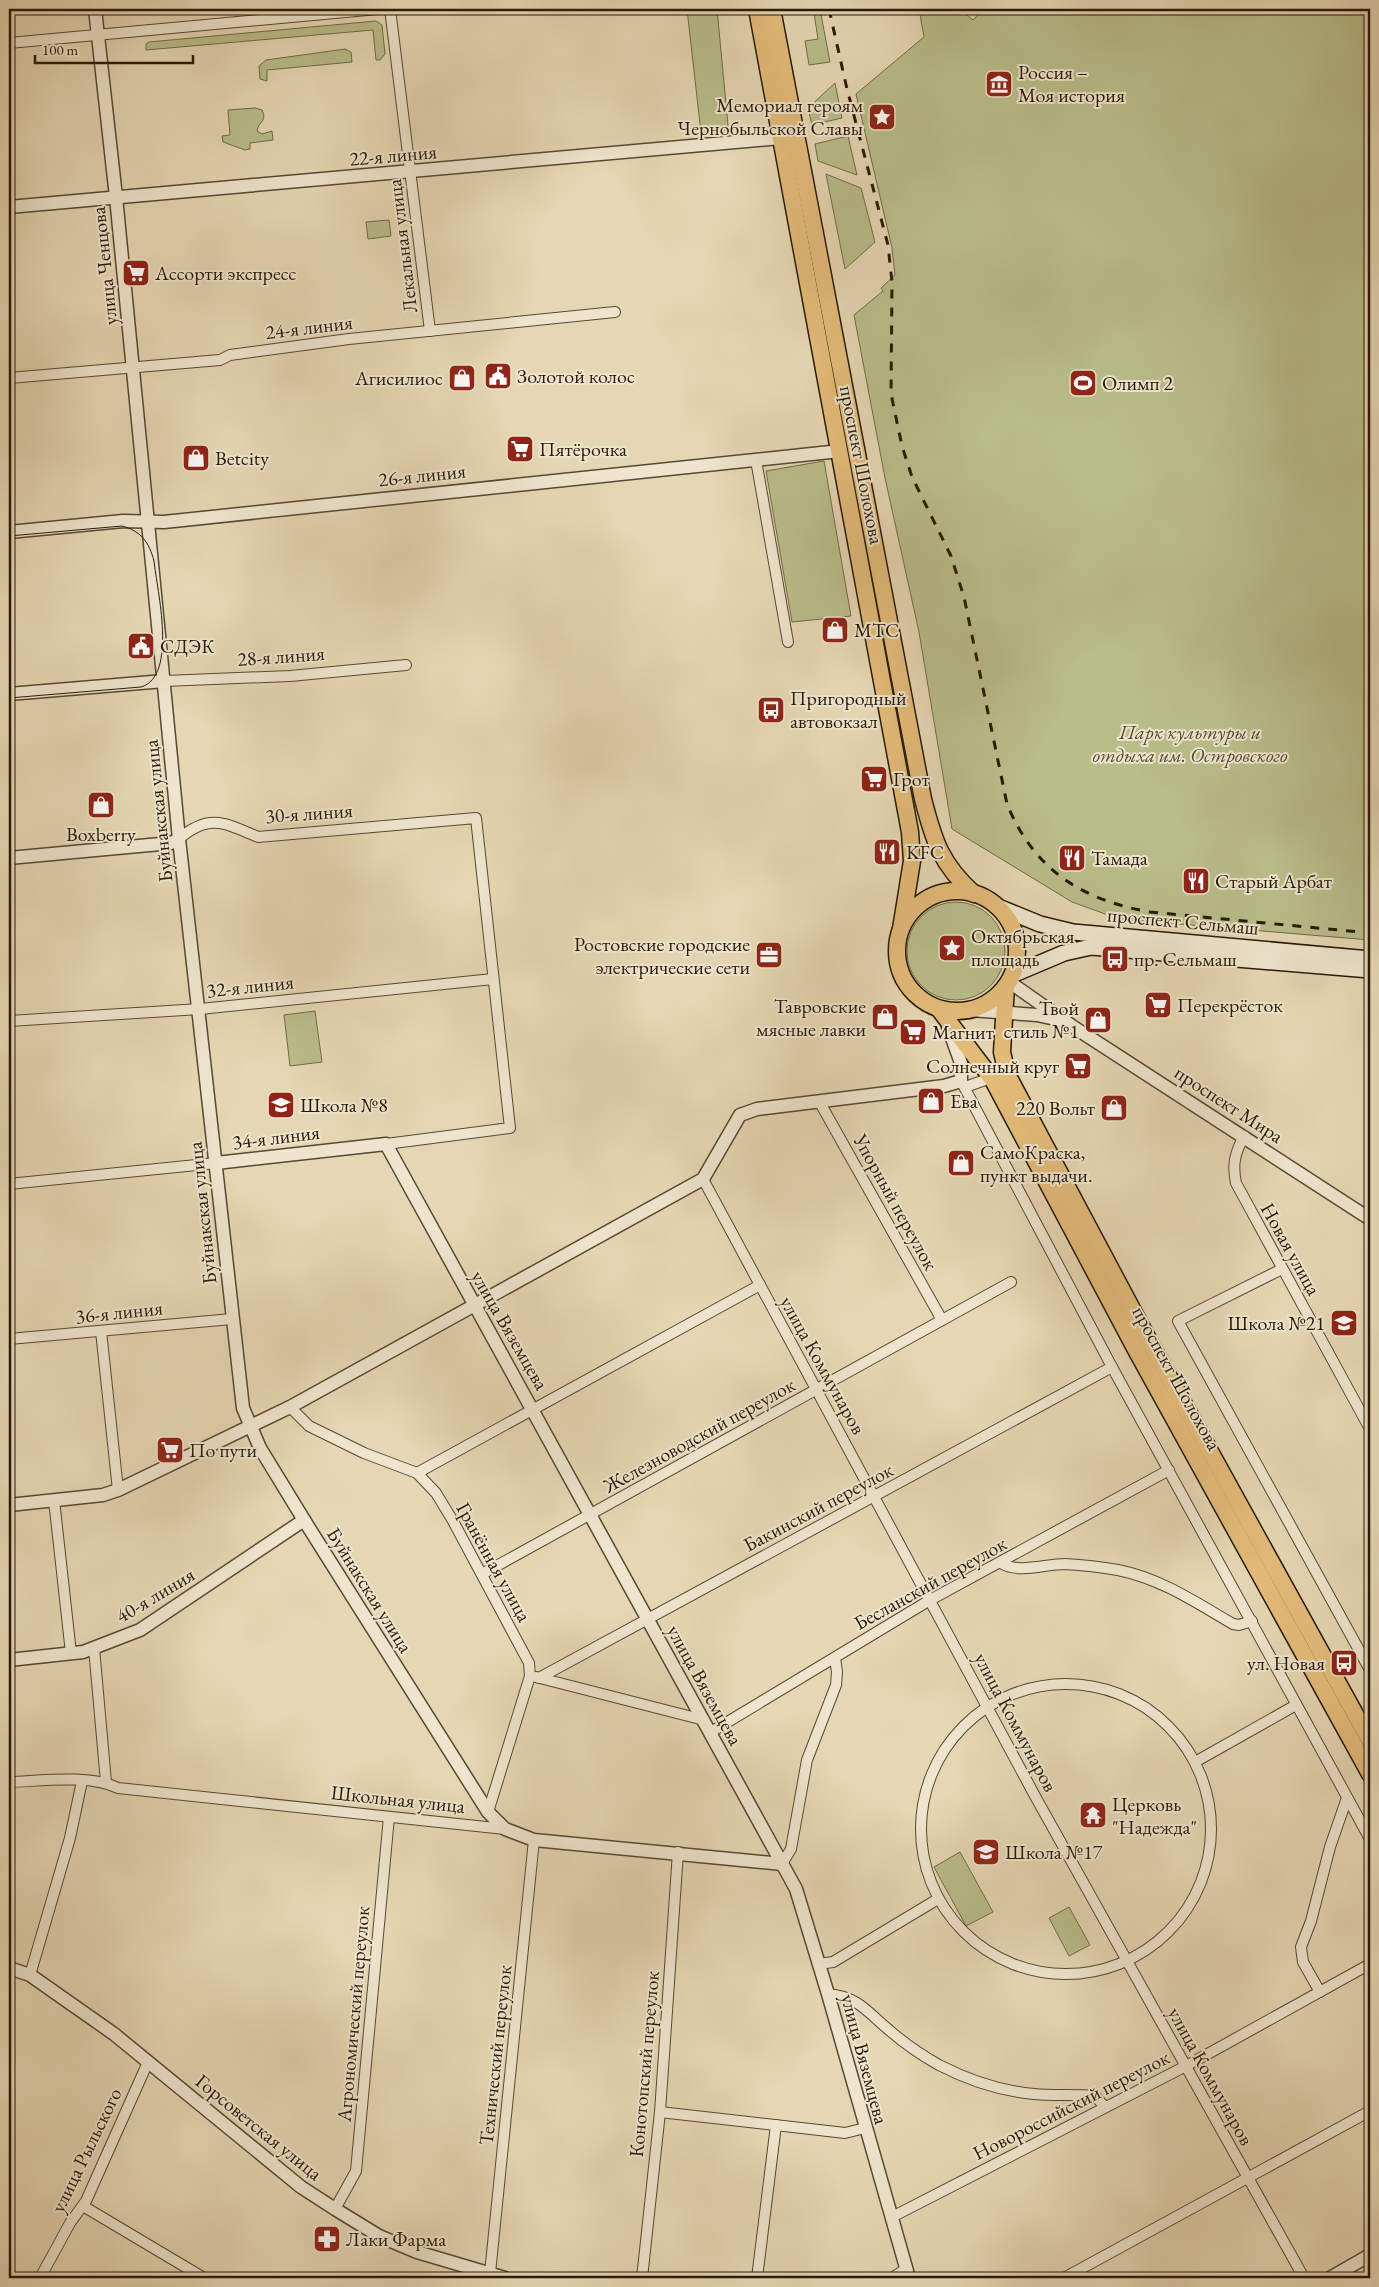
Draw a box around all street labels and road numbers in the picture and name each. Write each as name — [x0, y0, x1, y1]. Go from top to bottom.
street label: 22-я линия — [348, 138, 438, 172]
street label: Лекальная улица — [381, 178, 423, 314]
street label: улица Ченцова — [85, 205, 123, 327]
street label: 24-я линия — [264, 309, 354, 345]
street label: проспект Шолохова — [834, 383, 890, 547]
street label: 26-я линия — [377, 457, 467, 493]
street label: 28-я линия — [236, 640, 326, 672]
street label: Буйнакская улица — [138, 738, 178, 884]
street label: 30-я линия — [264, 797, 354, 829]
street label: проспект Сельмаш — [1106, 901, 1260, 941]
street label: 32-я линия — [205, 968, 295, 1004]
street label: проспект Мира — [1170, 1059, 1288, 1149]
street label: 34-я линия — [231, 1119, 321, 1155]
street label: Упорный переулок — [847, 1128, 944, 1275]
street label: Буйнакская улица — [182, 1140, 222, 1286]
street label: Новая улица — [1255, 1198, 1327, 1300]
street label: улица Вяземцева — [465, 1266, 555, 1394]
street label: улица Коммунаров — [774, 1291, 872, 1439]
street label: 36-я линия — [74, 1294, 164, 1330]
street label: проспект Шолохова — [1127, 1301, 1227, 1455]
street label: Железноводский переулок — [598, 1371, 800, 1499]
street label: Бакинский переулок — [739, 1456, 898, 1557]
street label: Гранённая улица — [450, 1498, 538, 1626]
street label: Буйнакская улица — [321, 1522, 419, 1658]
street label: Бесланский переулок — [849, 1530, 1011, 1636]
street label: 40-я линия — [111, 1561, 199, 1629]
street label: улица Вяземцева — [661, 1620, 749, 1750]
street label: улица Коммунаров — [968, 1648, 1064, 1796]
street label: Школьная улица — [330, 1779, 466, 1819]
street label: Агрономический переулок — [331, 1904, 375, 2124]
street label: Технический переулок — [473, 1963, 517, 2146]
street label: Конотопский переулок — [623, 1969, 665, 2158]
street label: улица Вяземцева — [835, 1991, 895, 2127]
street label: улица Коммунаров — [1162, 2002, 1260, 2150]
street label: Новороссийский переулок — [968, 2044, 1174, 2166]
street label: Горсоветская улица — [190, 2068, 328, 2186]
street label: улица Рыльского — [45, 2083, 127, 2217]

